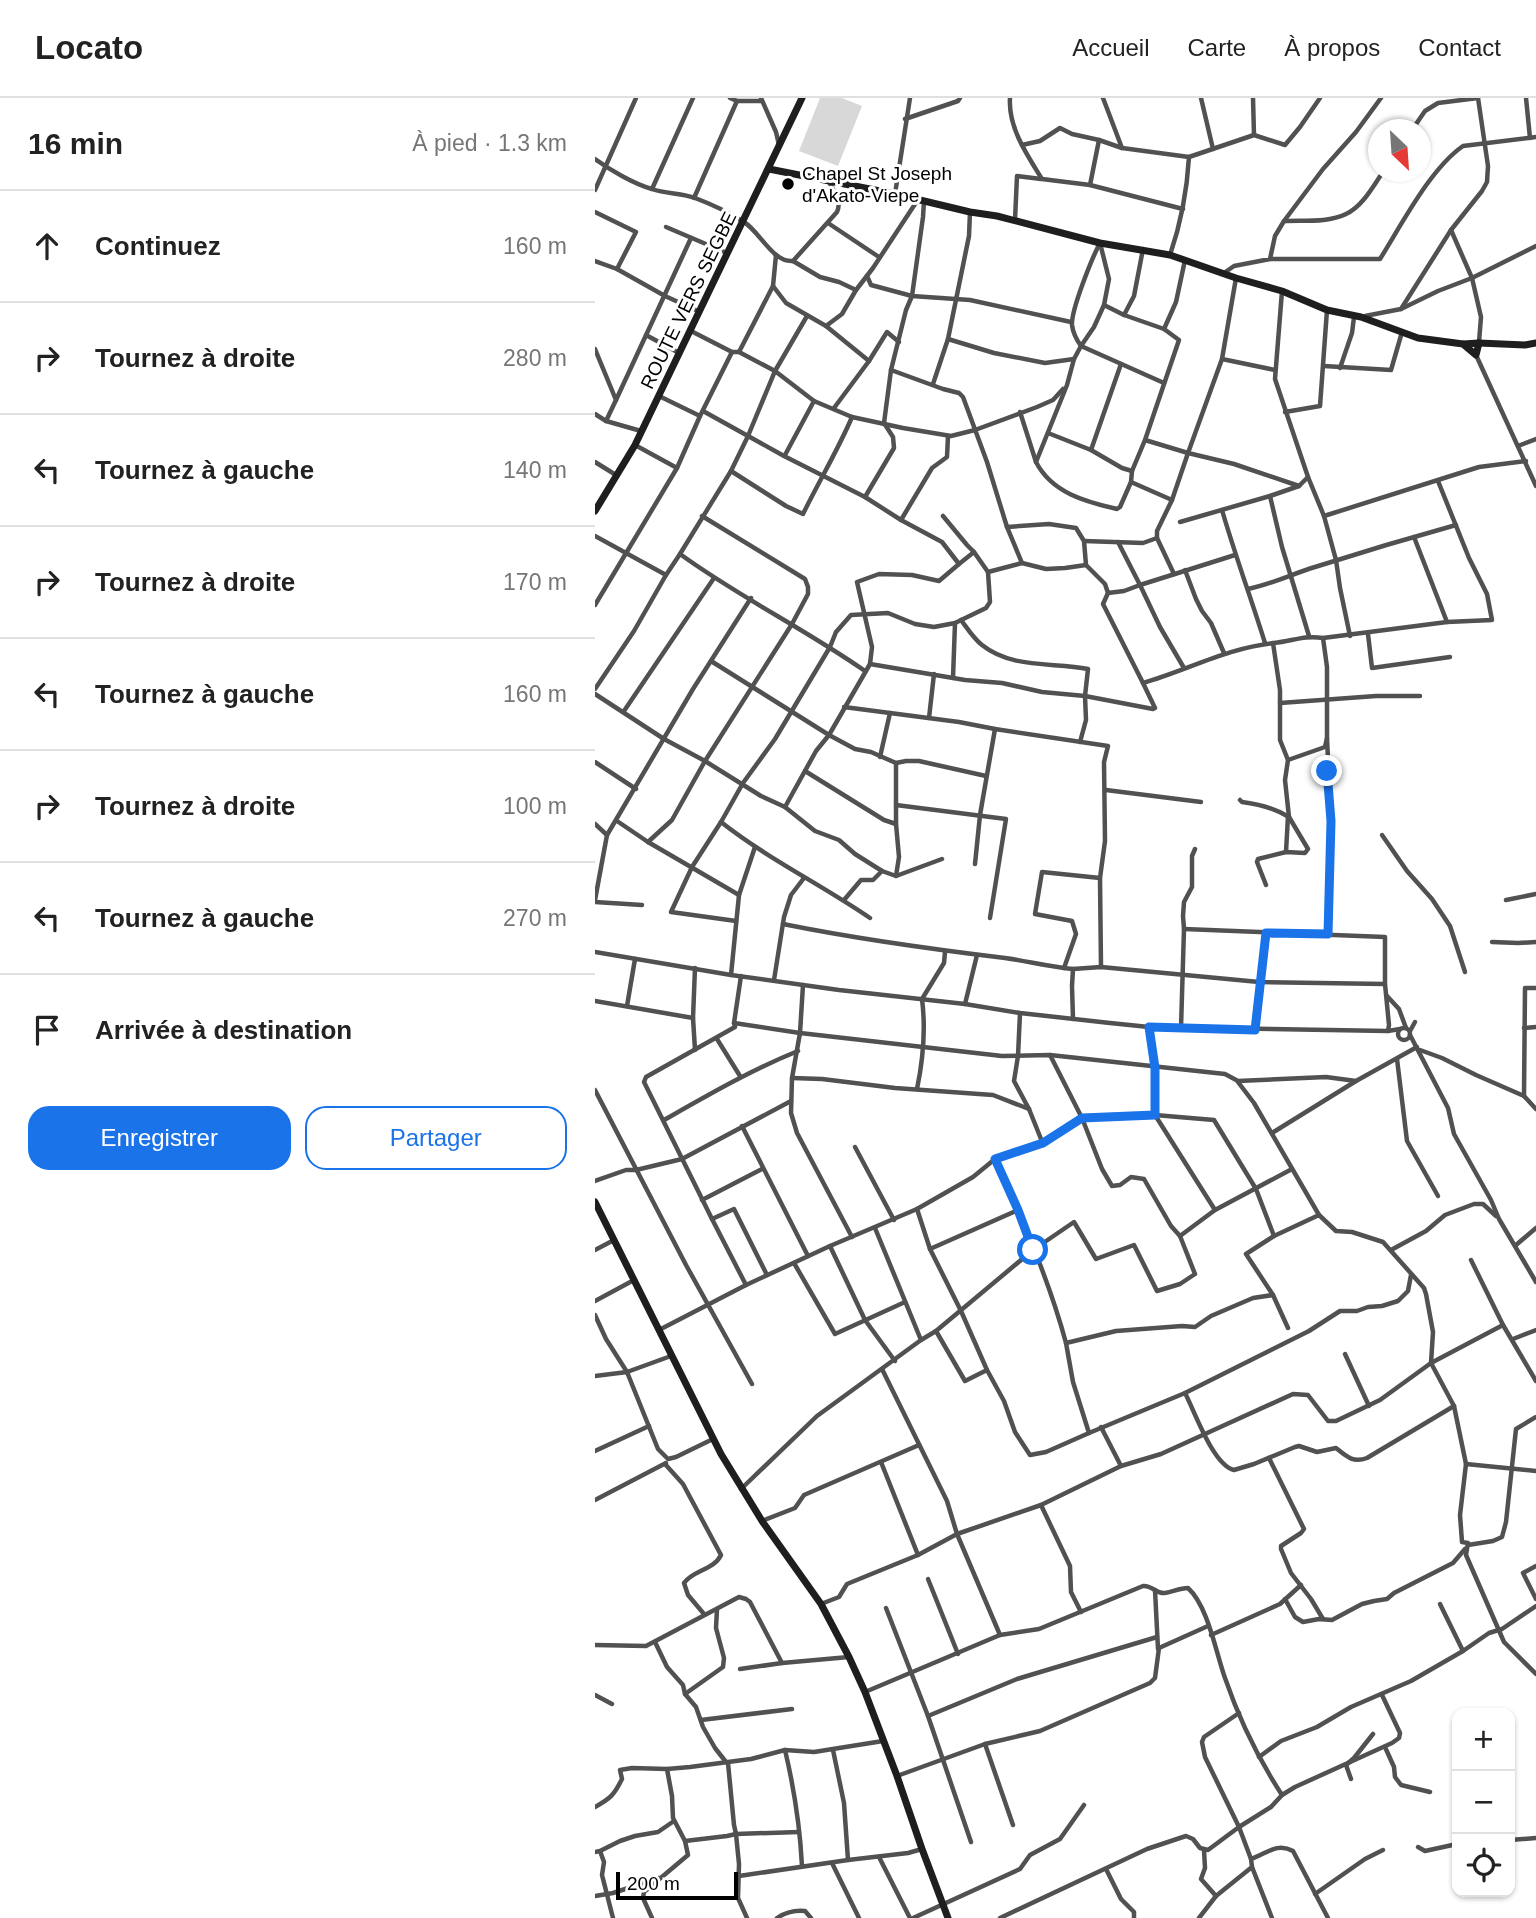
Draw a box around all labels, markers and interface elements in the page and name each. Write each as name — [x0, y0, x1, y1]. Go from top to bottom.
text: Locato — [35, 29, 143, 66]
text: Accueil — [1072, 34, 1150, 61]
text: Carte — [1188, 34, 1246, 61]
text: À propos — [1284, 34, 1380, 61]
text: Contact — [1418, 34, 1501, 61]
north arrow — [1368, 119, 1431, 182]
text: 16 min — [28, 127, 123, 160]
text: À pied · 1.3 km — [412, 130, 567, 156]
place label: Chapel St Joseph d'Akato-Viepe — [802, 163, 952, 206]
marker: Chapel St Joseph d'Akato-Viepe — [780, 176, 796, 192]
street label: ROUTE VERS SEGBE — [636, 208, 740, 392]
icon: ahead — [28, 227, 66, 265]
text: Continuez — [95, 231, 221, 261]
text: 160 m — [503, 233, 567, 259]
icon: right — [28, 339, 66, 377]
text: Tournez à droite — [95, 343, 295, 373]
text: 280 m — [503, 345, 567, 371]
icon: left — [28, 451, 66, 489]
text: Tournez à gauche — [95, 455, 314, 485]
text: 140 m — [503, 457, 567, 483]
icon: right — [28, 563, 66, 601]
text: Tournez à droite — [95, 567, 295, 597]
text: 170 m — [503, 569, 567, 595]
icon: left — [28, 675, 66, 713]
text: Tournez à gauche — [95, 679, 314, 709]
text: 160 m — [503, 681, 567, 707]
route end — [1311, 755, 1342, 786]
icon: right — [28, 787, 66, 825]
text: Tournez à droite — [95, 791, 295, 821]
text: 100 m — [503, 793, 567, 819]
icon: left — [28, 899, 66, 937]
text: Tournez à gauche — [95, 903, 314, 933]
text: 270 m — [503, 905, 567, 931]
icon: arrive — [28, 1011, 66, 1049]
text: Arrivée à destination — [95, 1015, 352, 1045]
button: Enregistrer — [28, 1106, 291, 1170]
button: Partager — [305, 1106, 567, 1170]
route start — [1017, 1234, 1048, 1265]
map controls — [1452, 1708, 1515, 1897]
button: + — [1452, 1708, 1515, 1771]
button: − — [1452, 1771, 1515, 1834]
button: locate — [1452, 1834, 1515, 1897]
scale bar — [616, 1869, 739, 1901]
text: 200 m — [627, 1873, 680, 1894]

